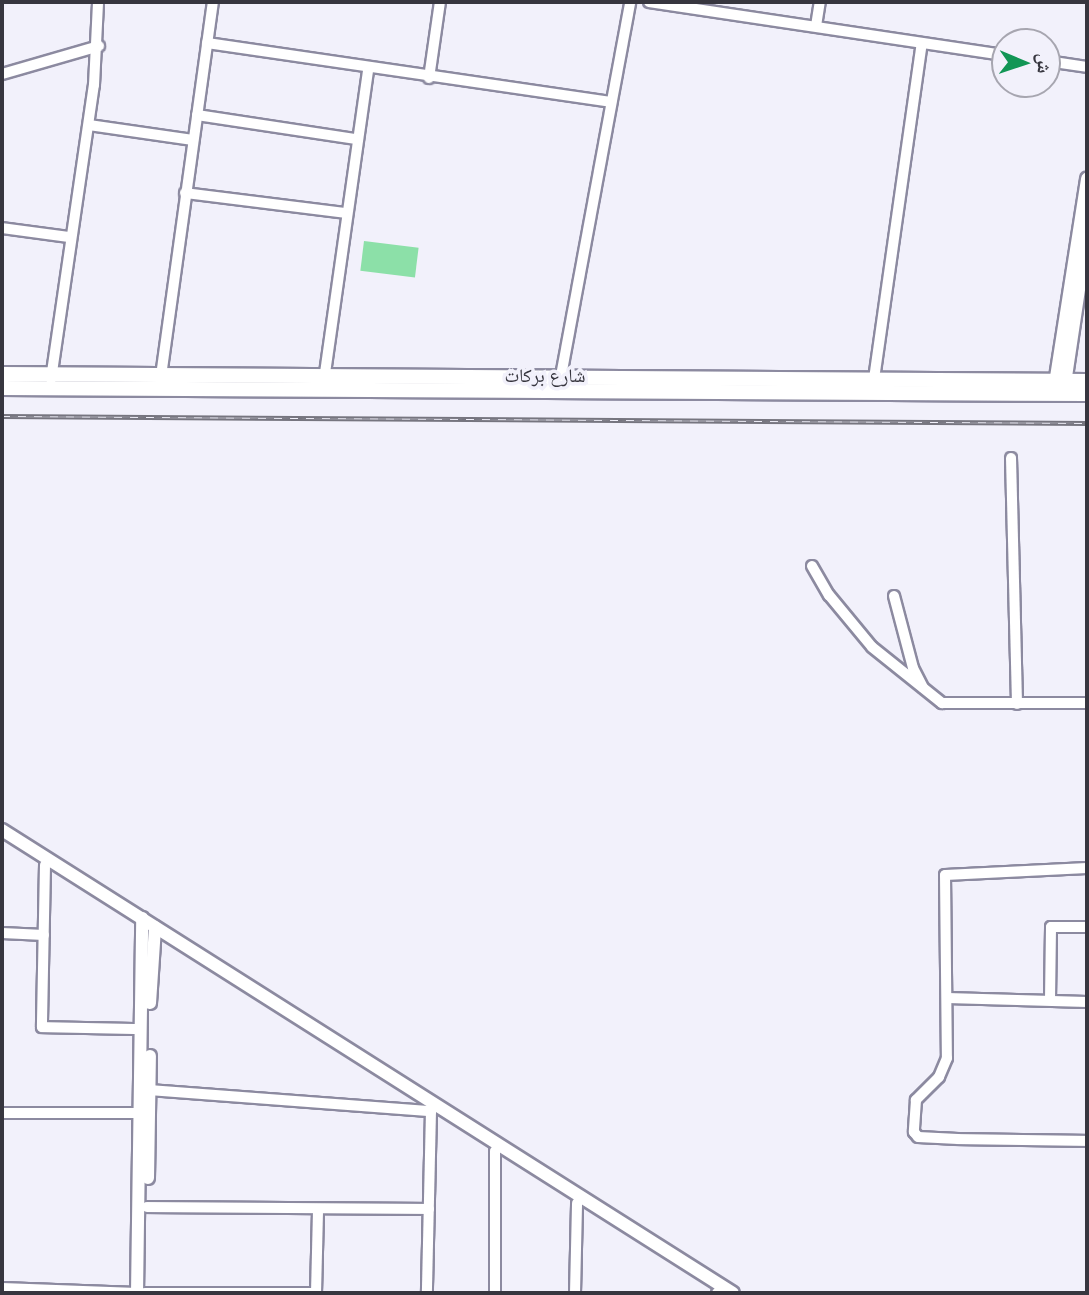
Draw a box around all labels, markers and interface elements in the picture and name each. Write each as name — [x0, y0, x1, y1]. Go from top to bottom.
north arrow — [991, 28, 1061, 98]
text: ش — [1034, 53, 1056, 74]
street label: شارع بركات — [504, 365, 586, 387]

